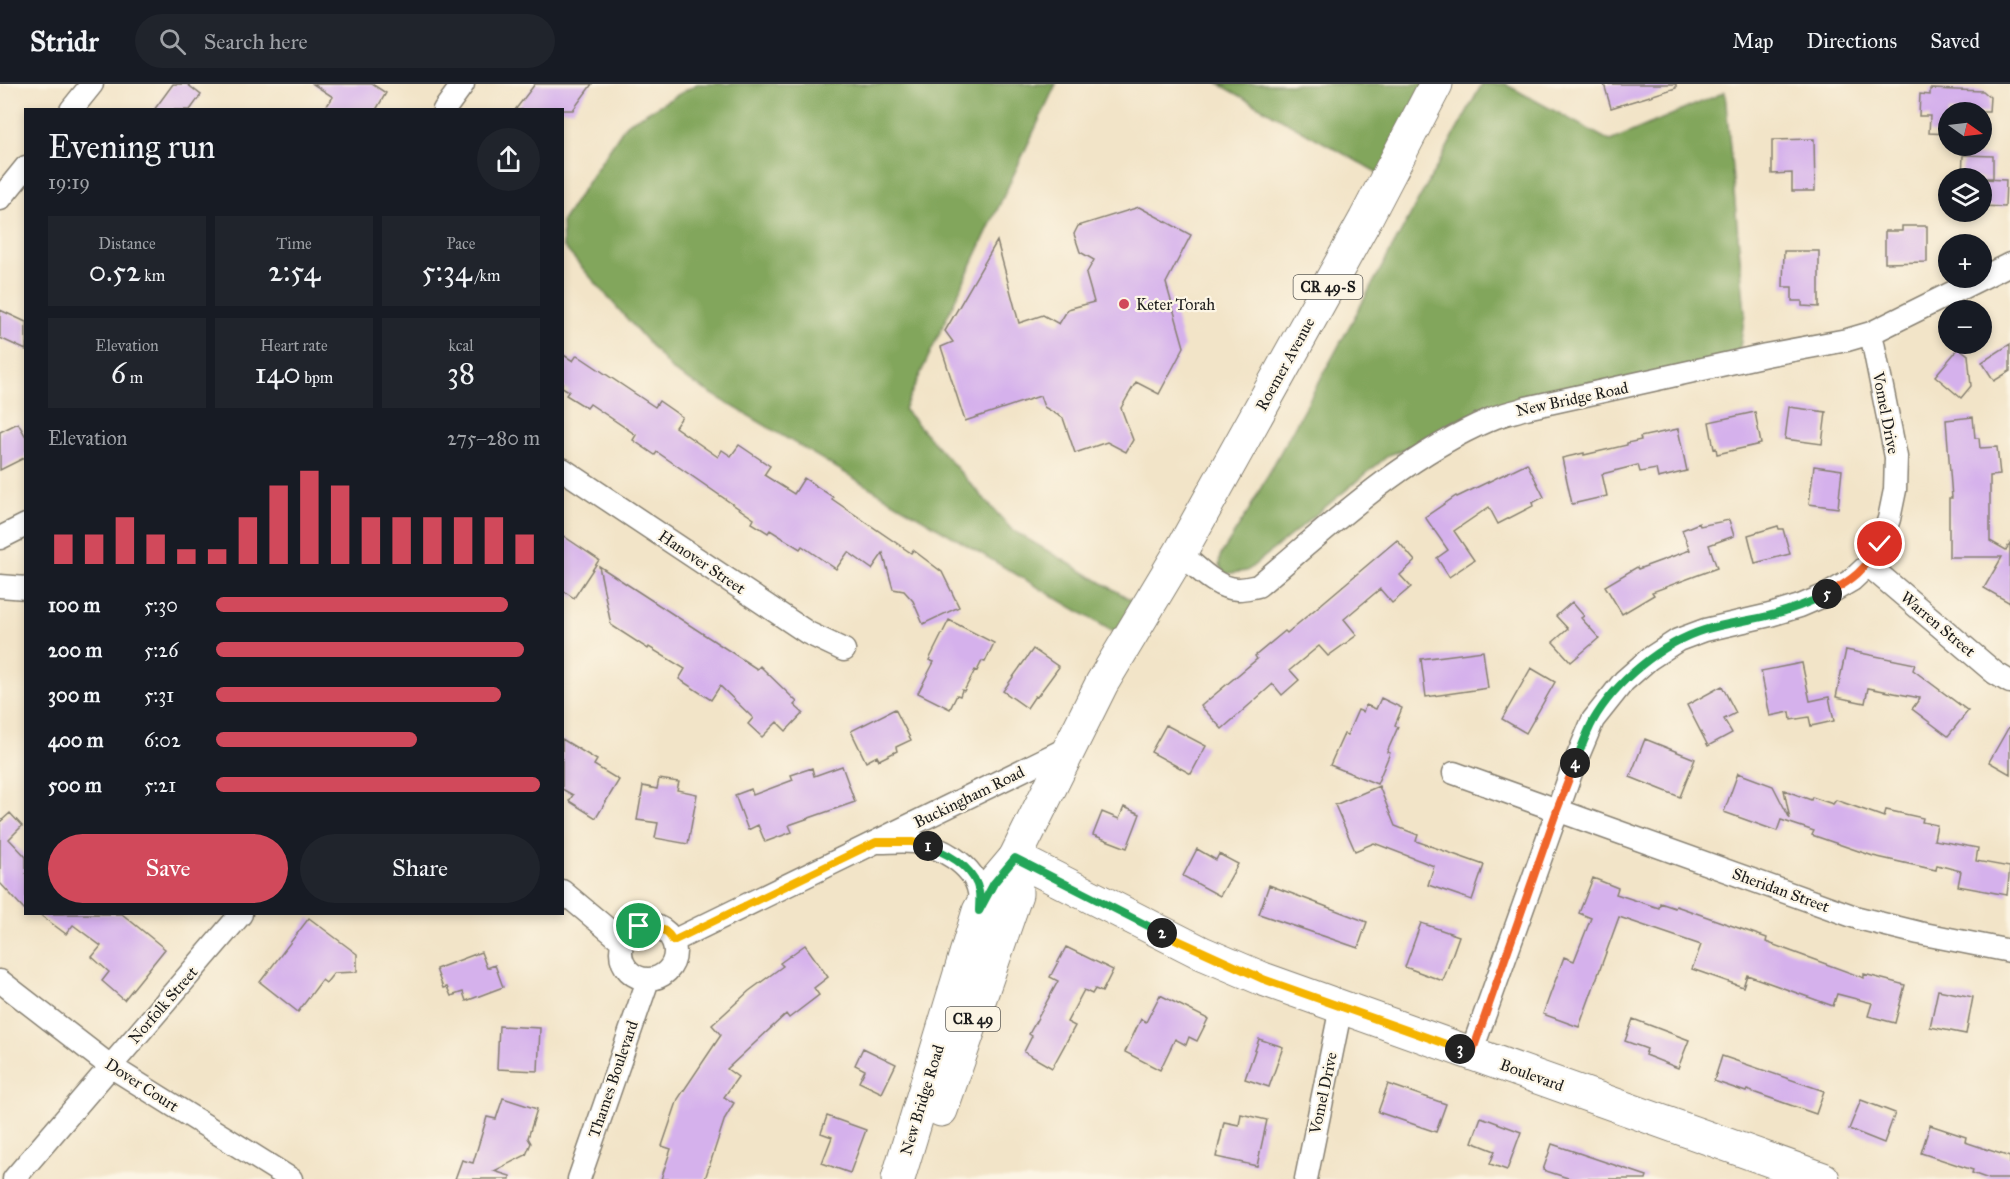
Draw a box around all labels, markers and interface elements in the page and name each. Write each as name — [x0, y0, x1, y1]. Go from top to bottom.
search box — [135, 14, 555, 68]
text: Stridr — [30, 24, 99, 59]
icon: search — [156, 25, 189, 58]
text: Search here — [204, 28, 308, 55]
text: Map — [1733, 28, 1774, 54]
text: Directions — [1807, 28, 1897, 54]
text: Saved — [1930, 28, 1980, 54]
north arrow — [1938, 102, 1992, 156]
map controls — [1938, 102, 1992, 354]
text: Evening run — [48, 127, 215, 167]
button: share — [477, 128, 540, 191]
button: layers — [1938, 168, 1992, 222]
text: 19:19 — [48, 170, 90, 194]
text: Distance — [98, 234, 156, 253]
text: Time — [276, 234, 312, 253]
text: Pace — [446, 234, 476, 253]
button: + — [1938, 234, 1992, 288]
text: 0.52 — [89, 253, 141, 289]
text: 2:54 — [268, 253, 320, 289]
text: 5:34 — [422, 253, 472, 289]
text: km — [141, 266, 165, 285]
text: /km — [472, 266, 500, 285]
road number: CR 49-S — [1294, 275, 1362, 299]
place label: Keter Torah — [1136, 295, 1215, 314]
marker: Keter Torah — [1117, 297, 1131, 311]
button: − — [1938, 300, 1992, 354]
street label: Roemer Avenue — [1252, 314, 1319, 414]
text: Elevation — [95, 336, 159, 355]
text: Heart rate — [260, 336, 328, 355]
text: kcal — [448, 336, 474, 355]
text: 6 — [111, 355, 126, 391]
text: 140 — [255, 355, 301, 391]
text: 38 — [447, 355, 475, 391]
text: m — [126, 368, 143, 387]
text: bpm — [301, 368, 333, 387]
street label: Vomel Drive — [1869, 369, 1903, 456]
street label: New Bridge Road — [1514, 378, 1630, 421]
text: Elevation — [48, 426, 127, 450]
text: 275–280 m — [447, 426, 540, 450]
pin — [1854, 518, 1905, 569]
street label: Hanover Street — [655, 526, 749, 598]
icon: check — [1863, 527, 1896, 560]
pin: 5 — [1812, 579, 1842, 609]
text: 5 — [1823, 584, 1831, 603]
street label: Warren Street — [1897, 587, 1979, 661]
text: 100 m — [48, 593, 100, 617]
text: 5:30 — [144, 593, 178, 617]
text: 200 m — [48, 638, 102, 662]
text: 5:26 — [144, 638, 178, 662]
text: 300 m — [48, 683, 100, 707]
text: 5:31 — [144, 683, 174, 707]
text: 400 m — [48, 728, 104, 752]
text: 6:02 — [144, 728, 181, 752]
pin: 4 — [1560, 748, 1590, 778]
text: 4 — [1571, 753, 1579, 772]
street label: Buckingham Road — [911, 762, 1028, 833]
text: 500 m — [48, 773, 102, 797]
text: 5:21 — [144, 773, 176, 797]
pin: 1 — [913, 831, 943, 861]
button: Save — [48, 834, 288, 903]
button: Share — [300, 834, 540, 903]
text: 1 — [925, 836, 931, 855]
street label: Sheridan Street — [1730, 864, 1832, 916]
pin — [613, 900, 664, 951]
icon: arrive — [622, 909, 655, 942]
pin: 2 — [1147, 918, 1177, 948]
text: 2 — [1158, 923, 1166, 942]
street label: Norfolk Street — [124, 962, 202, 1047]
road number: CR 49 — [946, 1007, 1000, 1031]
street label: Thames Boulevard — [584, 1018, 642, 1140]
pin: 3 — [1445, 1034, 1475, 1064]
text: 3 — [1457, 1039, 1463, 1058]
street label: New Bridge Road — [896, 1042, 949, 1158]
street label: Vomel Drive — [1305, 1050, 1341, 1137]
street label: Dover Court — [102, 1054, 182, 1116]
street label: Boulevard — [1497, 1055, 1567, 1095]

